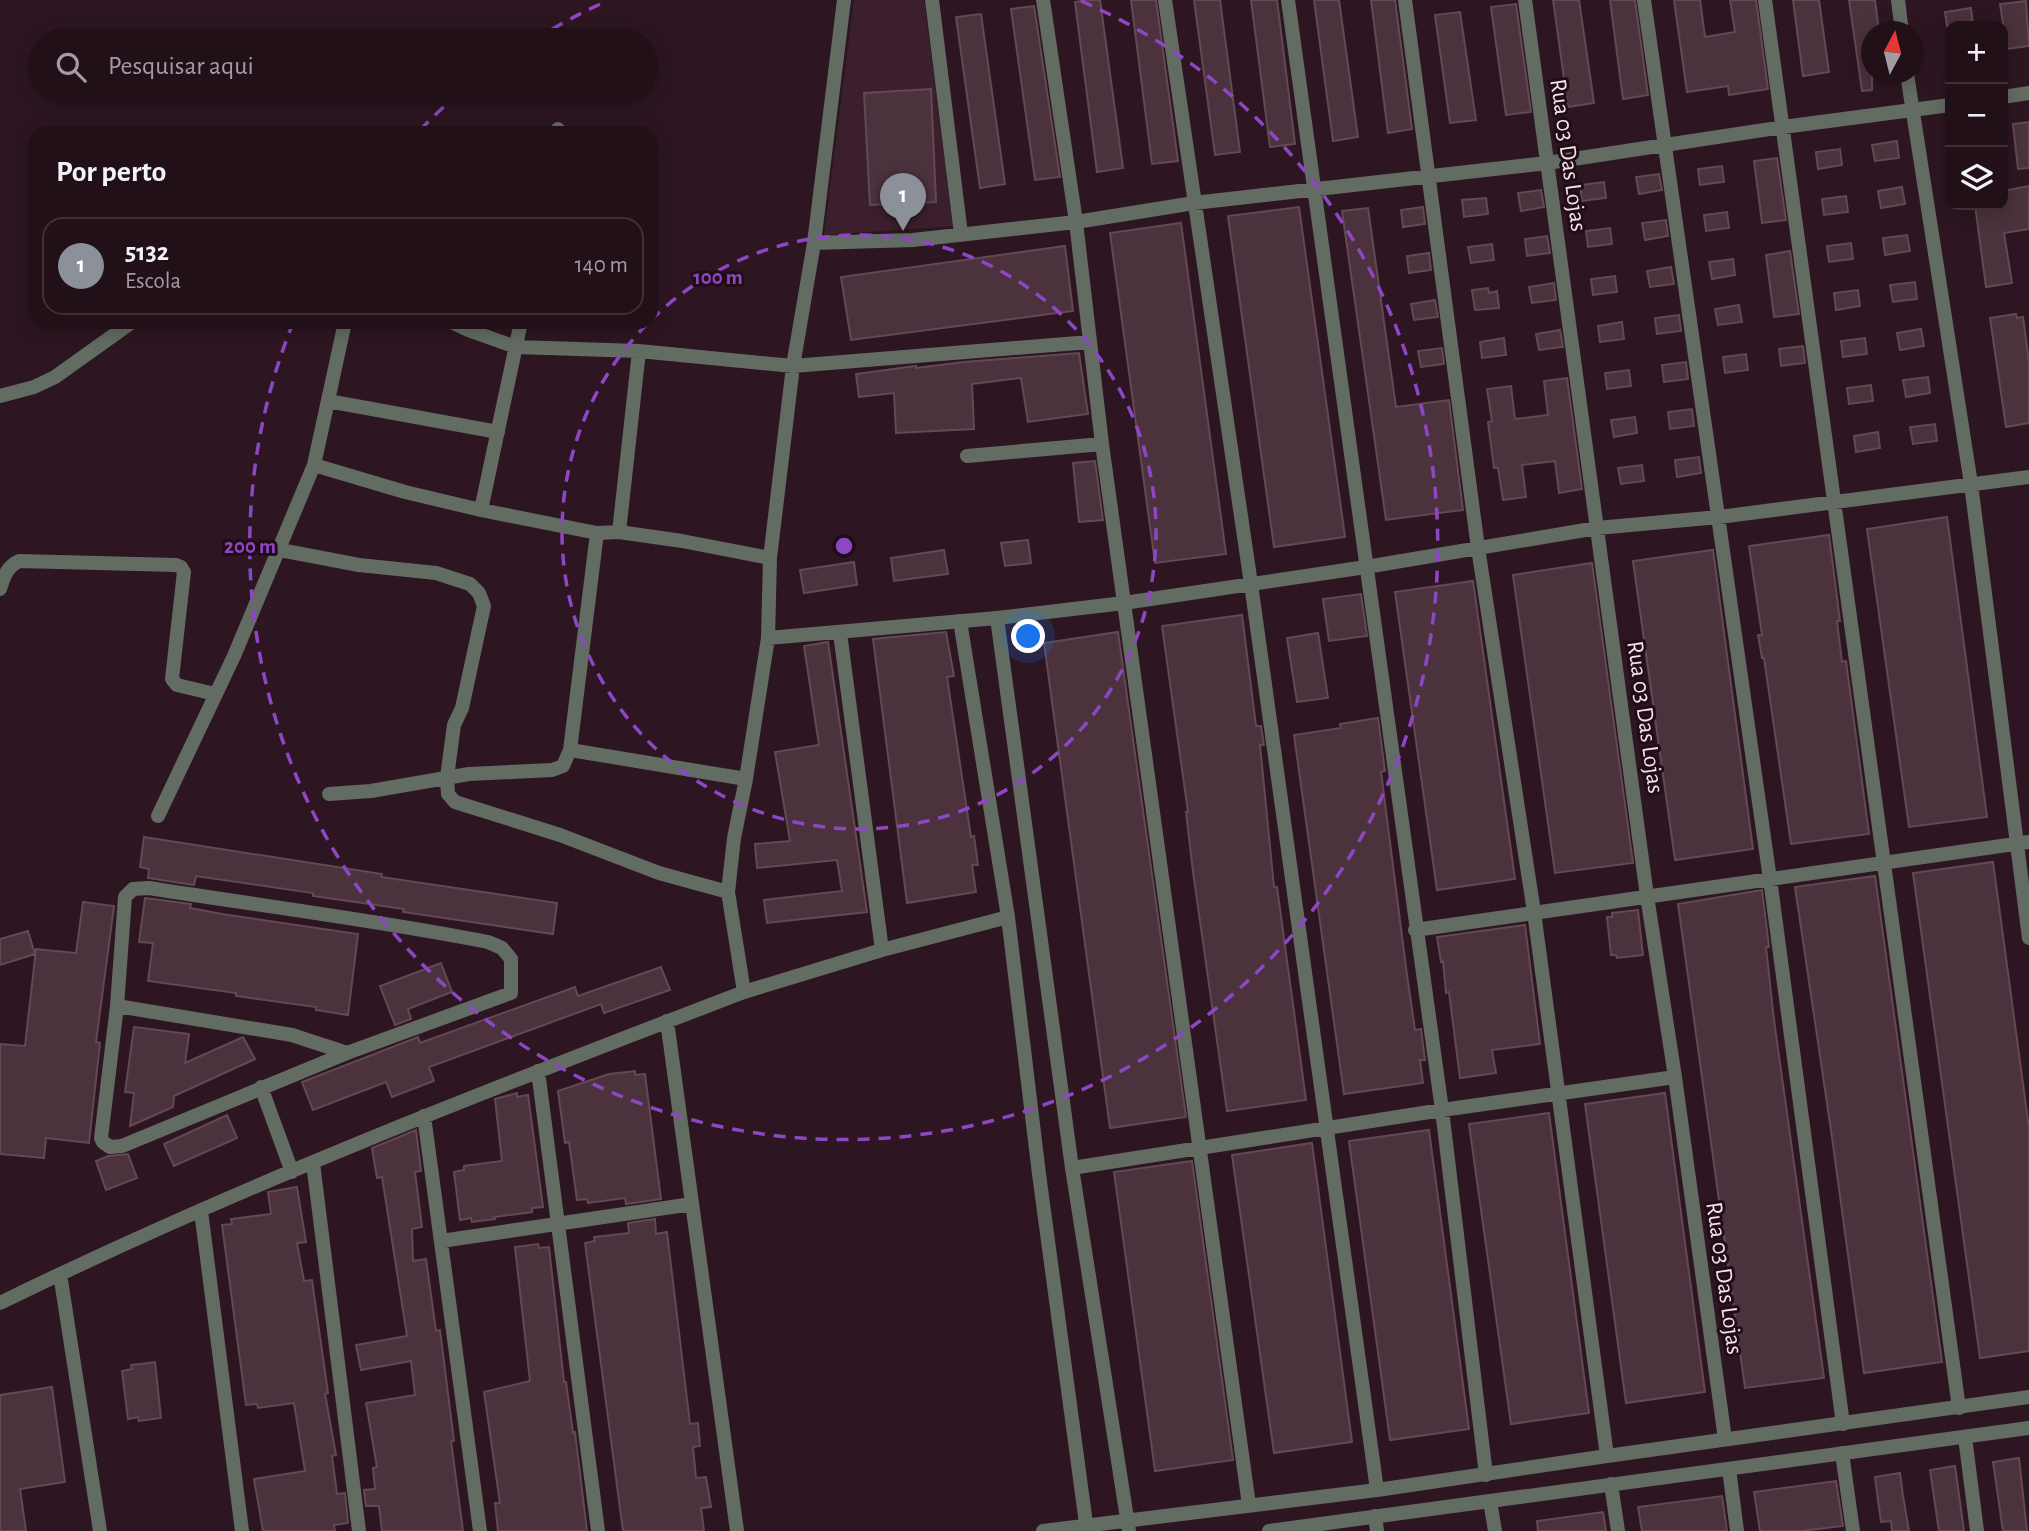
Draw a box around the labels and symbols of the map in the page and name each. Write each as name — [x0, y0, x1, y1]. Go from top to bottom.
north arrow — [1861, 21, 1924, 84]
street label: Rua 03 Das Lojas — [1545, 77, 1591, 233]
pin: 1 — [880, 173, 926, 231]
text: 100 m — [693, 267, 743, 288]
centre of rings — [832, 534, 856, 558]
text: 200 m — [224, 536, 276, 557]
your location — [1011, 619, 1045, 653]
street label: Rua 03 Das Lojas — [1622, 639, 1668, 795]
street label: Rua 03 Das Lojas — [1701, 1200, 1747, 1356]

